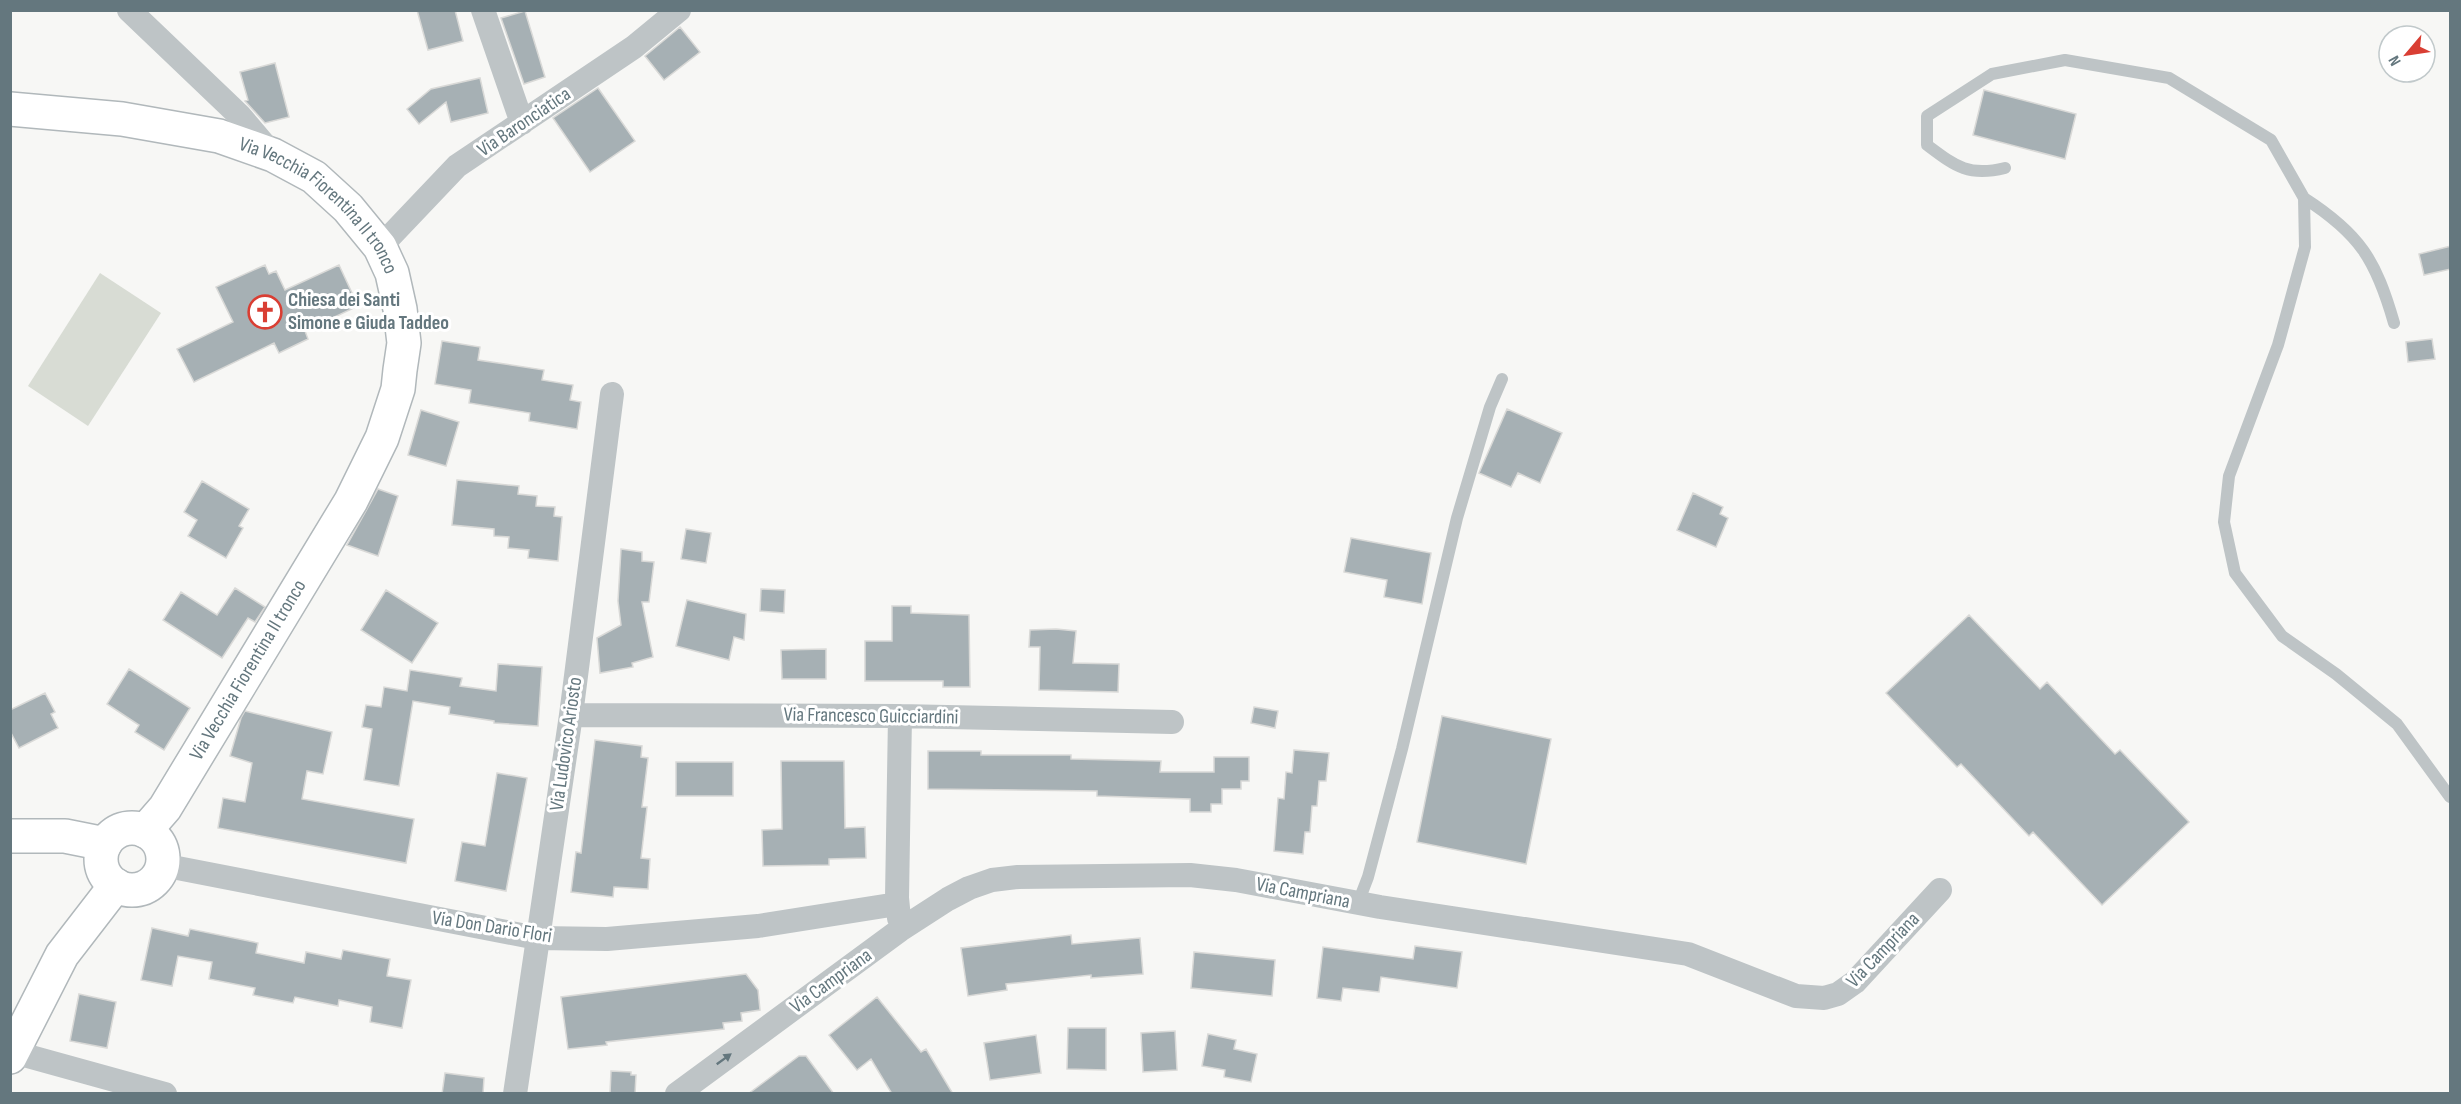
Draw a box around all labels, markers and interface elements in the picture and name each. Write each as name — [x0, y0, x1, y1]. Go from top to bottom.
north arrow — [2377, 24, 2437, 84]
text: N — [2385, 52, 2406, 69]
street label: Via Baronciatica — [473, 82, 575, 162]
street label: Via Vecchia Fiorentina II tronco — [236, 132, 403, 277]
place label: Chiesa dei Santi Simone e Giuda Taddeo — [288, 288, 449, 335]
church icon: Chiesa dei Santi Simone e Giuda Taddeo — [247, 294, 283, 330]
street label: Via Vecchia Fiorentina II tronco — [185, 575, 311, 765]
street label: Via Ludovico Ariosto — [545, 676, 587, 812]
street label: Via Francesco Guicciardini — [784, 702, 958, 730]
street label: Via Campriana — [1254, 872, 1352, 914]
street label: Via Don Dario Flori — [430, 906, 554, 948]
street label: Via Campriana — [1841, 907, 1925, 993]
street label: Via Campriana — [785, 943, 877, 1019]
one-way arrow — [716, 1053, 732, 1065]

